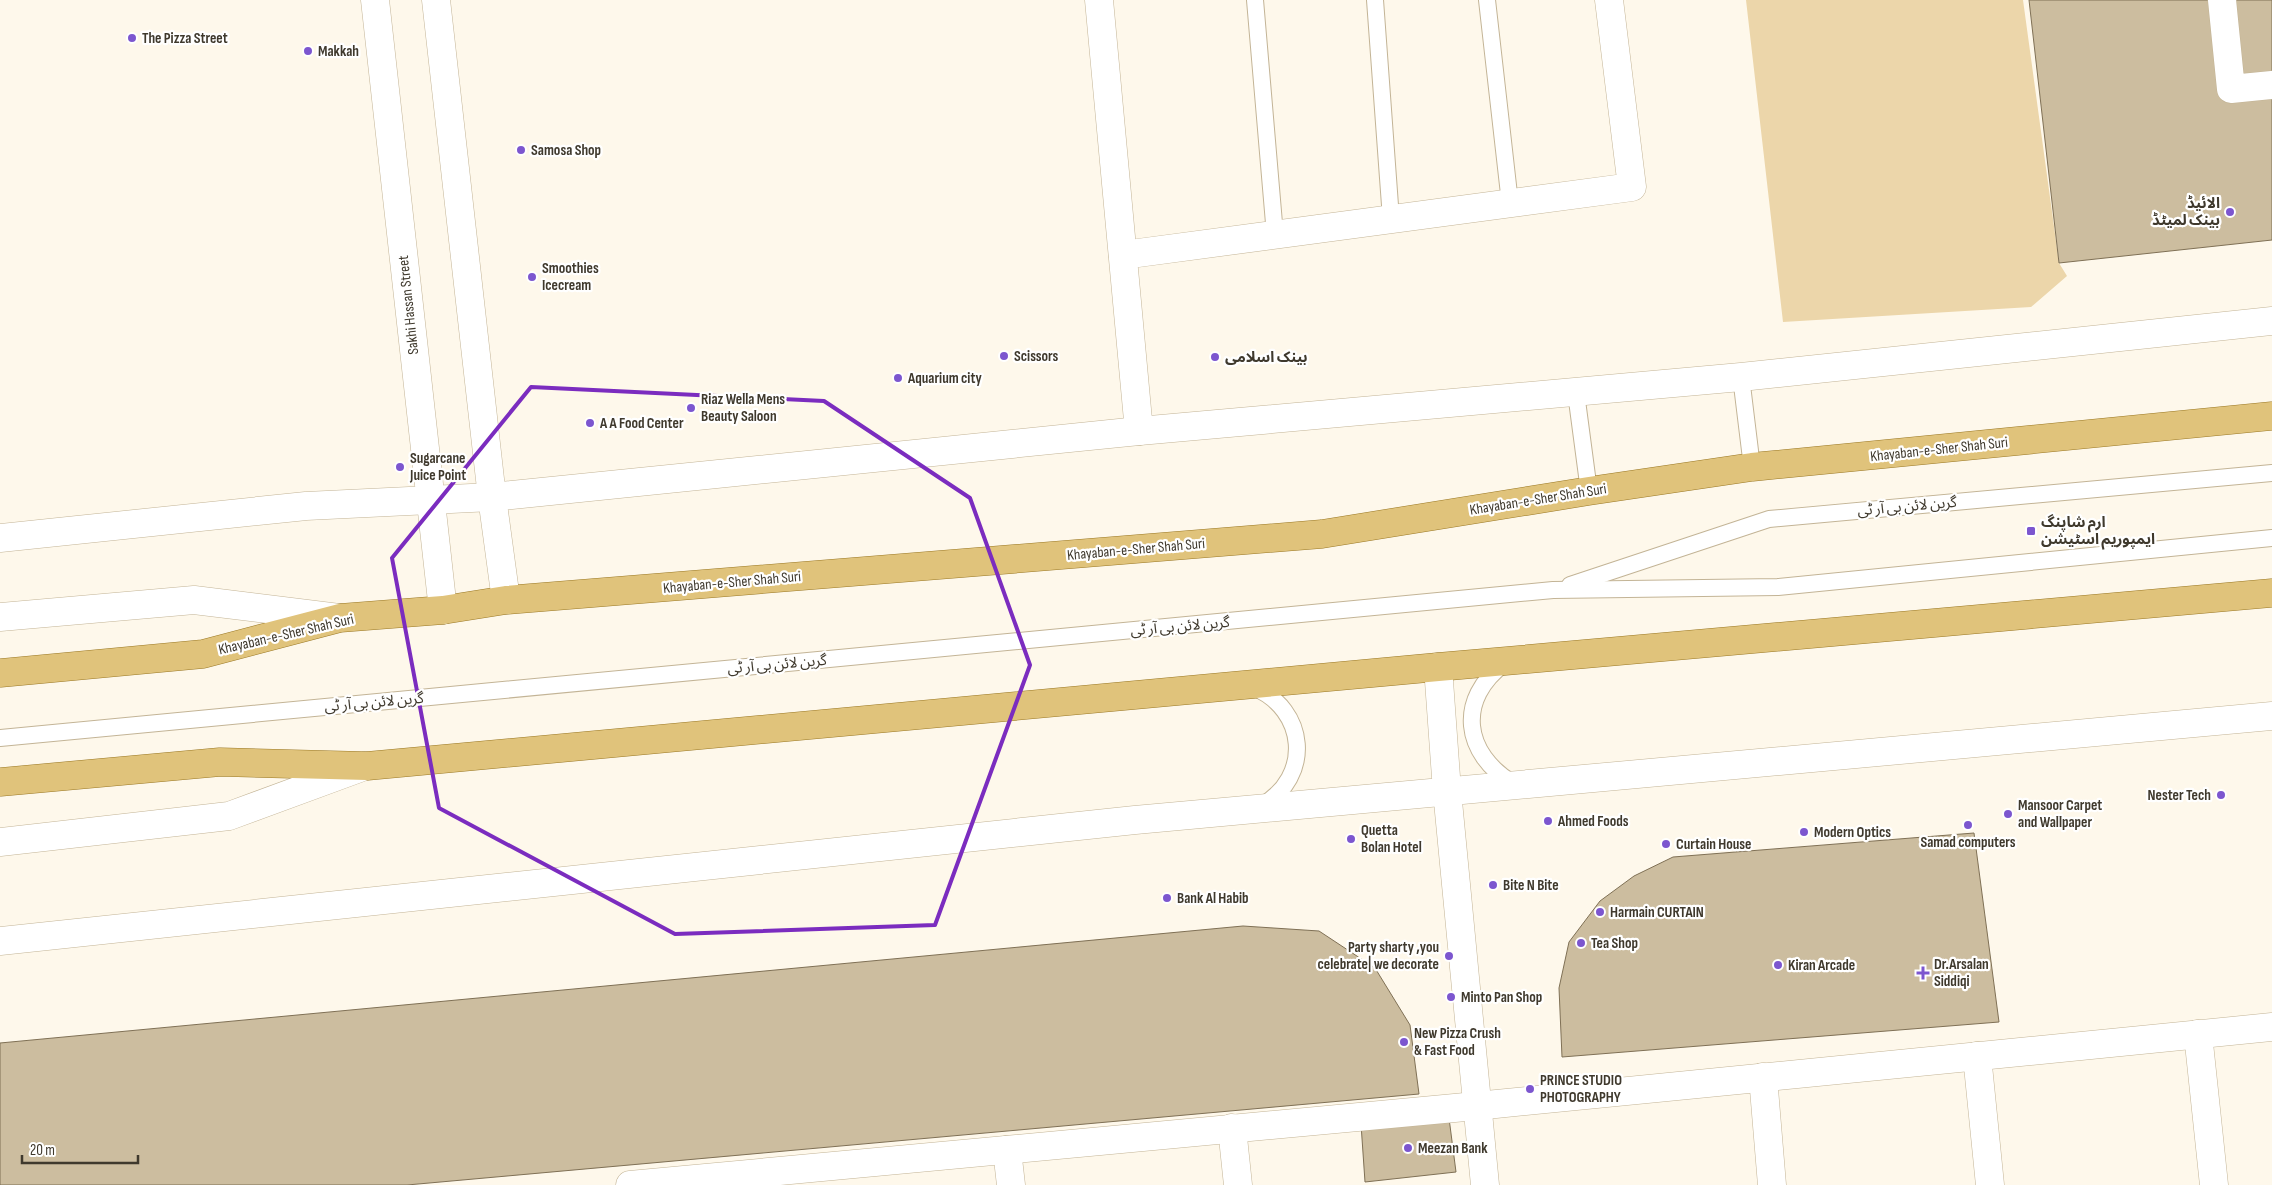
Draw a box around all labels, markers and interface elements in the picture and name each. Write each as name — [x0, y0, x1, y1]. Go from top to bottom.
place label: The Pizza Street — [142, 29, 228, 48]
marker: The Pizza Street — [126, 32, 138, 44]
place label: Makkah — [318, 42, 359, 61]
marker: Makkah — [302, 45, 314, 57]
place label: Samosa Shop — [531, 141, 601, 160]
marker: Samosa Shop — [515, 144, 527, 156]
place label: الائیڈ بینک لمیٹڈ — [2152, 194, 2220, 230]
marker: الائیڈ بینک لمیٹڈ — [2224, 206, 2236, 218]
street label: Sakhi Hassan Street — [394, 254, 423, 356]
place label: Smoothies Icecream — [542, 259, 599, 295]
marker: Smoothies Icecream — [526, 271, 538, 283]
place label: Scissors — [1014, 347, 1059, 366]
place label: بینک اسلامی — [1225, 348, 1308, 367]
marker: Scissors — [998, 350, 1010, 362]
marker: بینک اسلامی — [1209, 351, 1221, 363]
place label: Aquarium city — [907, 369, 982, 388]
marker: Aquarium city — [892, 372, 904, 384]
place label: Riaz Wella Mens Beauty Saloon — [701, 390, 785, 426]
marker: Riaz Wella Mens Beauty Saloon — [685, 402, 697, 414]
place label: A A Food Center — [599, 414, 684, 433]
marker: A A Food Center — [584, 417, 596, 429]
street label: Khayaban-e-Sher Shah Suri — [1869, 433, 2009, 466]
place label: Sugarcane Juice Point — [409, 449, 466, 485]
marker: Sugarcane Juice Point — [394, 461, 406, 473]
street label: Khayaban-e-Sher Shah Suri — [1468, 479, 1608, 520]
street label: گرین لائن بی آر ٹی — [1856, 493, 1958, 520]
place label: ارم شاپنگ ایمپوریم اسٹیشن — [2041, 513, 2155, 550]
marker: ارم شاپنگ ایمپوریم اسٹیشن — [2025, 525, 2037, 537]
street label: Khayaban-e-Sher Shah Suri — [1066, 534, 1206, 565]
street label: Khayaban-e-Sher Shah Suri — [662, 567, 802, 598]
street label: Khayaban-e-Sher Shah Suri — [217, 610, 356, 659]
street label: گرین لائن بی آر ٹی — [1129, 613, 1231, 640]
street label: گرین لائن بی آر ٹی — [726, 651, 828, 678]
street label: گرین لائن بی آر ٹی — [323, 689, 425, 716]
place label: Nester Tech — [2148, 786, 2211, 805]
marker: Nester Tech — [2215, 789, 2227, 801]
place label: Mansoor Carpet and Wallpaper — [2018, 796, 2102, 832]
marker: Mansoor Carpet and Wallpaper — [2002, 808, 2014, 820]
place label: Ahmed Foods — [1557, 812, 1629, 831]
marker: Ahmed Foods — [1542, 815, 1554, 827]
marker: Samad computers — [1962, 819, 1974, 831]
place label: Quetta Bolan Hotel — [1361, 821, 1422, 857]
place label: Modern Optics — [1814, 823, 1891, 842]
marker: Modern Optics — [1798, 826, 1810, 838]
marker: Quetta Bolan Hotel — [1345, 833, 1357, 845]
place label: Samad computers — [1920, 833, 2016, 852]
place label: Curtain House — [1676, 835, 1751, 854]
marker: Curtain House — [1660, 838, 1672, 850]
place label: Bite N Bite — [1503, 876, 1559, 895]
marker: Bite N Bite — [1487, 879, 1499, 891]
place label: Bank Al Habib — [1177, 889, 1249, 908]
marker: Bank Al Habib — [1161, 892, 1173, 904]
place label: Harmain CURTAIN — [1610, 903, 1704, 922]
marker: Harmain CURTAIN — [1594, 906, 1606, 918]
place label: Tea Shop — [1591, 934, 1638, 953]
marker: Tea Shop — [1575, 937, 1587, 949]
place label: Party sharty ,you celebrate| we decorate — [1318, 938, 1439, 974]
marker: Party sharty ,you celebrate| we decorate — [1443, 950, 1455, 962]
place label: Dr.Arsalan Siddiqi — [1934, 955, 1989, 991]
place label: Kiran Arcade — [1788, 956, 1855, 975]
marker: Kiran Arcade — [1772, 959, 1784, 971]
marker: Dr.Arsalan Siddiqi — [1916, 966, 1930, 980]
place label: Minto Pan Shop — [1461, 988, 1542, 1007]
marker: Minto Pan Shop — [1445, 991, 1457, 1003]
place label: New Pizza Crush & Fast Food — [1414, 1024, 1501, 1060]
marker: New Pizza Crush & Fast Food — [1398, 1036, 1410, 1048]
place label: PRINCE STUDIO PHOTOGRAPHY — [1540, 1071, 1622, 1107]
marker: PRINCE STUDIO PHOTOGRAPHY — [1524, 1083, 1536, 1095]
scale bar — [22, 1132, 139, 1164]
place label: Meezan Bank — [1418, 1139, 1488, 1158]
text: 20 m — [30, 1141, 55, 1160]
marker: Meezan Bank — [1402, 1142, 1414, 1154]

